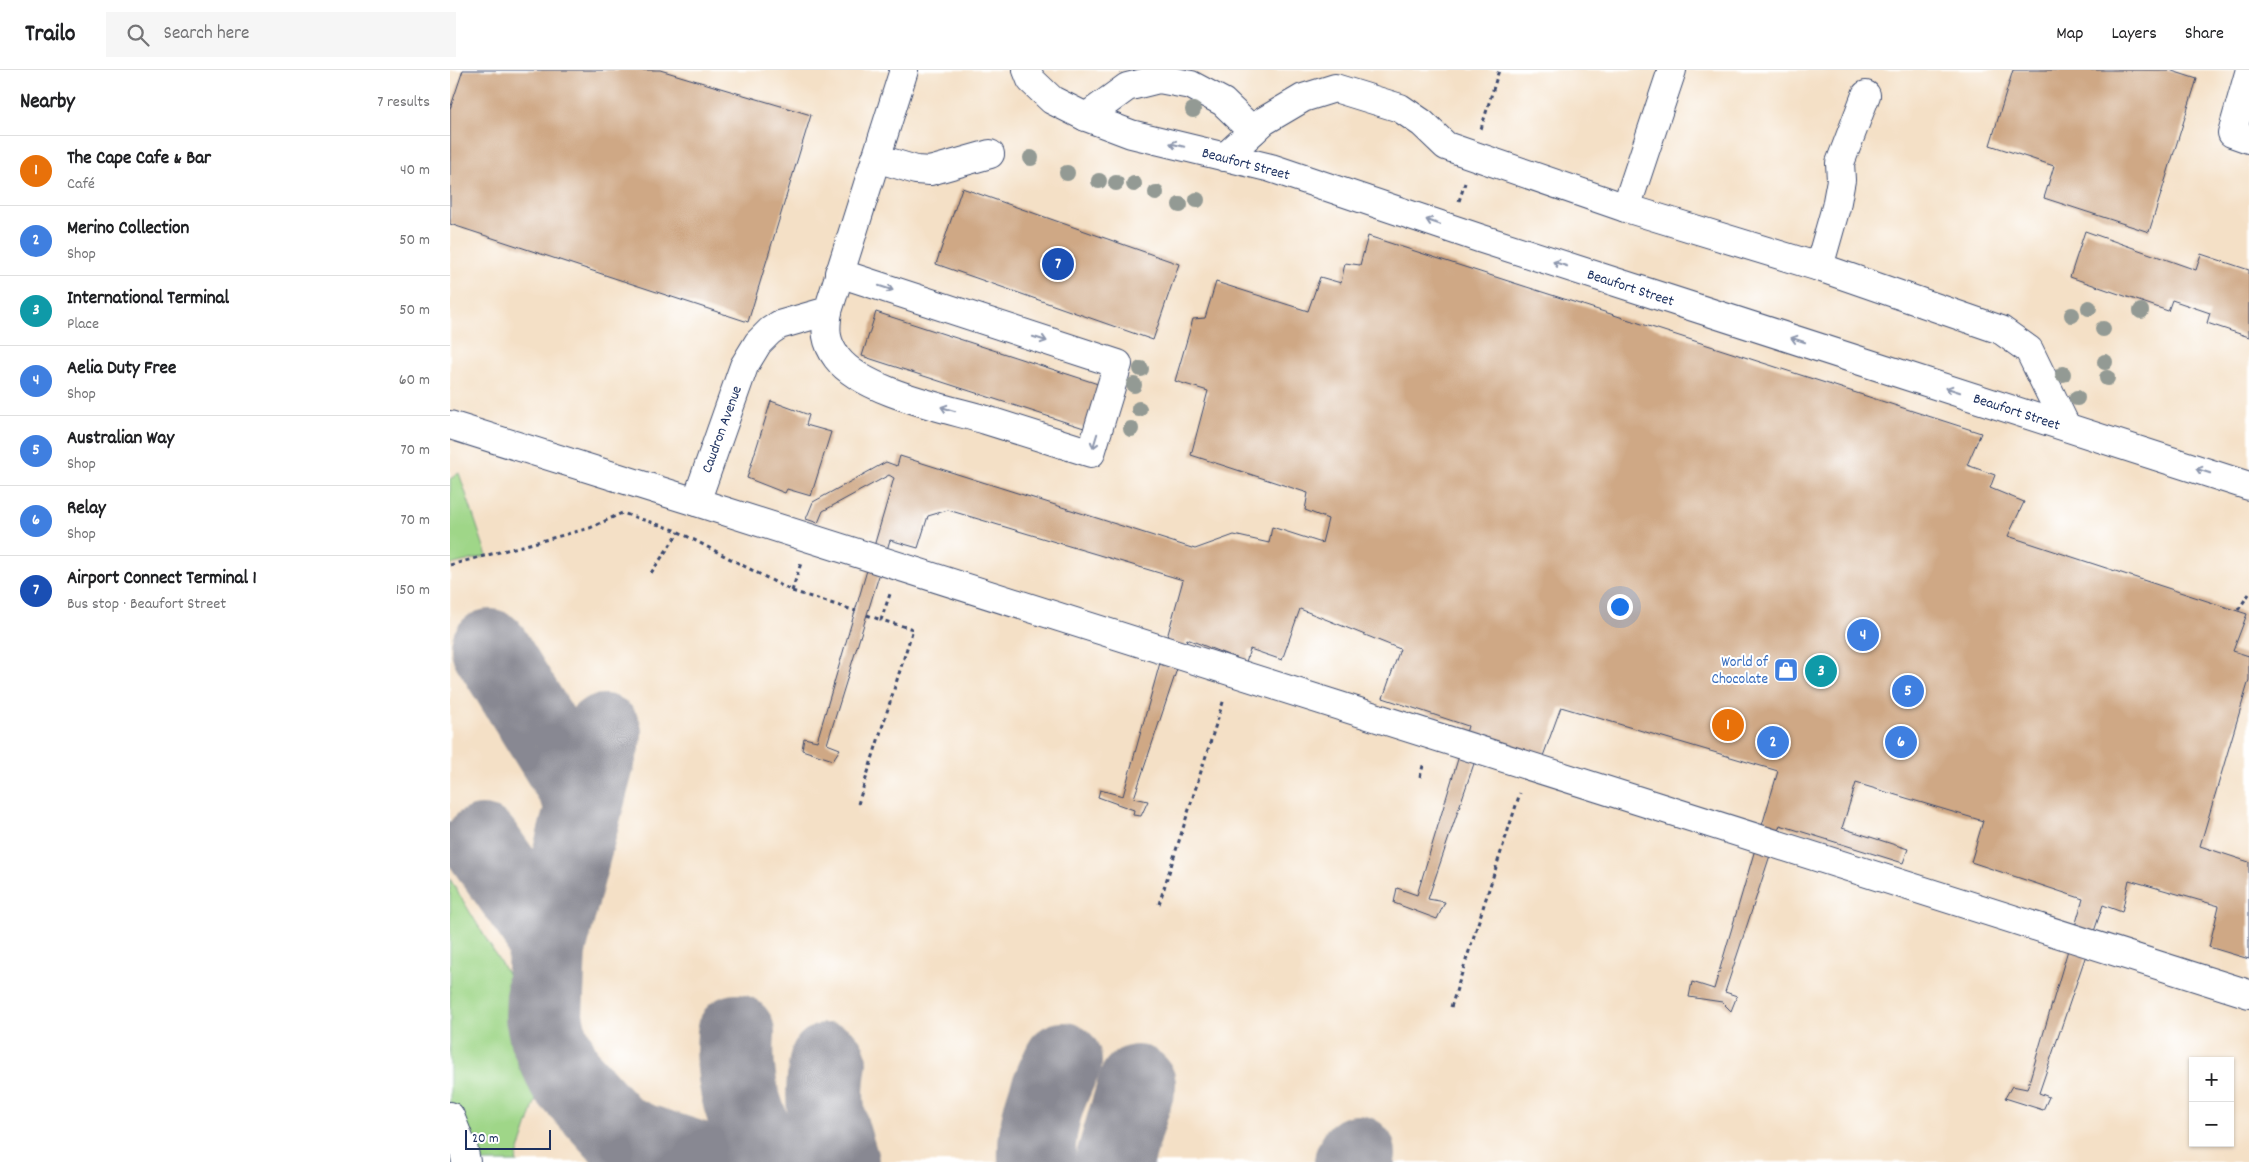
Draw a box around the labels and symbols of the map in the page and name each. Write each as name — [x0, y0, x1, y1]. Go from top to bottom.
one-way arrow — [1169, 140, 1185, 149]
street label: Beaufort Street — [1199, 143, 1292, 187]
one-way arrow — [1425, 217, 1441, 226]
pin: 7 — [1042, 245, 1074, 283]
one-way arrow — [1552, 258, 1568, 268]
street label: Beaufort Street — [1584, 265, 1677, 313]
one-way arrow — [877, 284, 893, 294]
one-way arrow — [1032, 335, 1048, 345]
one-way arrow — [1790, 335, 1806, 345]
street label: Caudron Avenue — [697, 383, 749, 476]
one-way arrow — [1945, 385, 1961, 394]
street label: Beaufort Street — [1970, 389, 2063, 437]
one-way arrow — [940, 403, 956, 413]
one-way arrow — [1090, 432, 1099, 448]
one-way arrow — [2195, 465, 2211, 475]
your location — [1607, 594, 1633, 620]
pin: 4 — [1847, 616, 1879, 654]
place label: World of Chocolate — [1712, 652, 1769, 691]
pin: 3 — [1805, 652, 1837, 690]
shop icon: World of Chocolate — [1773, 657, 1799, 683]
pin: 5 — [1892, 672, 1924, 710]
pin: 1 — [1712, 706, 1744, 744]
pin: 2 — [1757, 723, 1789, 761]
pin: 6 — [1885, 723, 1917, 761]
scale bar — [465, 1127, 551, 1150]

